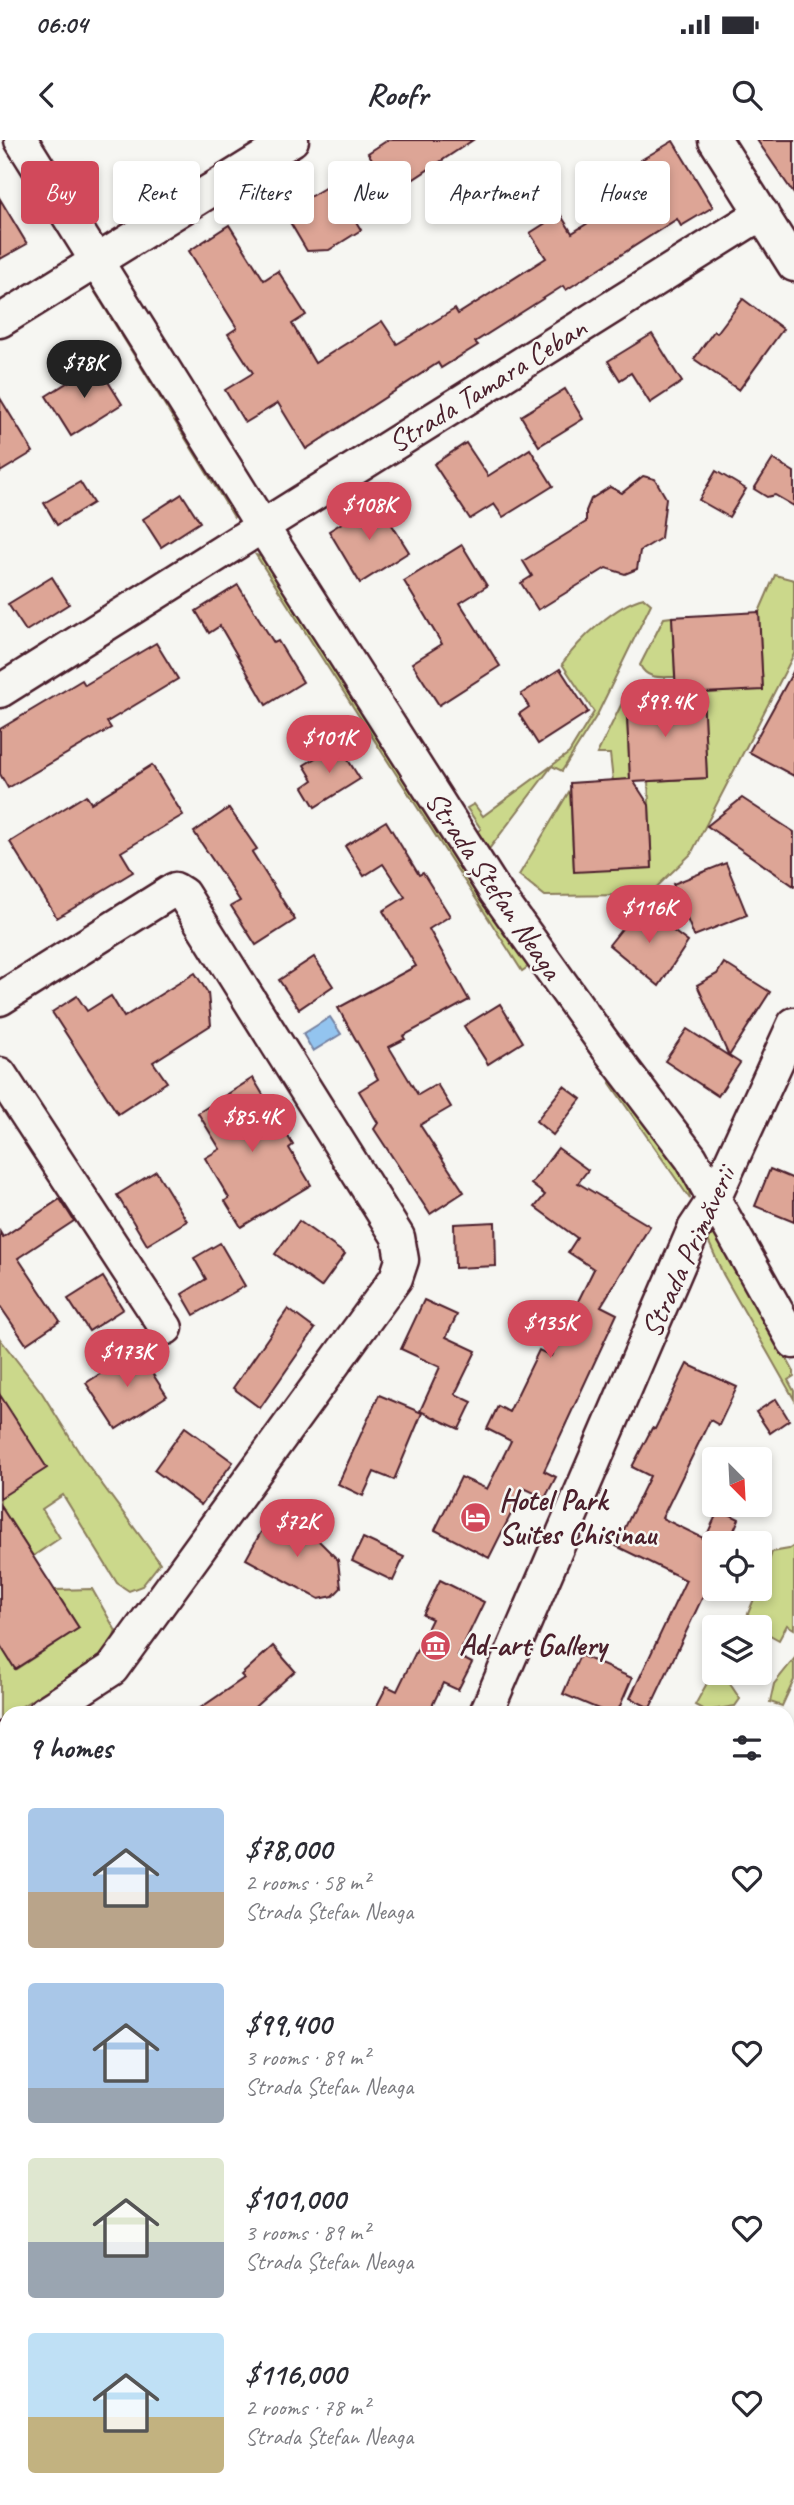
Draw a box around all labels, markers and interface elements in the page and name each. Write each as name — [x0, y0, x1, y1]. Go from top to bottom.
text: 06:04 — [35, 8, 88, 41]
text: Roofr — [366, 74, 428, 115]
icon: back — [28, 76, 66, 114]
icon: search — [728, 76, 766, 114]
chip: Buy — [21, 161, 99, 224]
chip: Rent — [113, 161, 200, 224]
chip: Filters — [214, 161, 314, 224]
chip: New — [328, 161, 411, 224]
chip: Apartment — [425, 161, 561, 224]
chip: House — [575, 161, 670, 224]
street label: Strada Tamara Ceban — [381, 308, 594, 461]
pin: $78K — [43, 341, 125, 400]
text: $78K — [63, 348, 105, 377]
pin: $108K — [320, 482, 418, 542]
text: $108K — [342, 490, 396, 519]
pin: $99.4K — [608, 680, 722, 739]
text: $99.4K — [636, 687, 694, 716]
pin: $101K — [280, 716, 378, 775]
text: $101K — [302, 723, 356, 752]
street label: Strada Ștefan Neaga — [417, 783, 572, 988]
pin: $116K — [600, 886, 698, 945]
text: $116K — [622, 893, 676, 922]
pin: $85.4K — [195, 1094, 309, 1154]
text: $85.4K — [223, 1102, 281, 1131]
street label: Strada Primăverii — [632, 1158, 745, 1343]
pin: $135K — [501, 1300, 599, 1360]
text: $135K — [524, 1308, 576, 1337]
pin: $173K — [78, 1330, 176, 1389]
text: $173K — [101, 1337, 154, 1366]
north arrow — [702, 1447, 772, 1517]
map controls — [702, 1447, 772, 1685]
place label: Hotel Park Suites Chisinau — [499, 1481, 658, 1553]
pin: $72K — [256, 1500, 338, 1559]
hotel icon: Hotel Park Suites Chisinau — [459, 1500, 493, 1534]
text: $72K — [276, 1507, 318, 1536]
button: locate — [702, 1531, 772, 1601]
button: layers — [702, 1615, 772, 1685]
place label: Ad-art Gallery — [459, 1626, 609, 1664]
museum icon: Ad-art Gallery — [419, 1628, 453, 1662]
text: 9 homes — [28, 1729, 112, 1767]
icon: filters — [728, 1729, 766, 1767]
text: $78,000 — [245, 1830, 332, 1868]
icon: home — [84, 1836, 168, 1920]
icon: heart — [728, 1859, 766, 1897]
text: 2 rooms · 58 m² — [245, 1868, 369, 1897]
text: Strada Ștefan Neaga — [245, 1897, 413, 1926]
text: $99,400 — [245, 2005, 331, 2043]
icon: home — [84, 2011, 168, 2095]
icon: heart — [728, 2034, 766, 2072]
text: 3 rooms · 89 m² — [245, 2043, 369, 2072]
text: Strada Ștefan Neaga — [245, 2072, 413, 2101]
text: $101,000 — [245, 2180, 345, 2218]
icon: home — [84, 2186, 168, 2270]
icon: heart — [728, 2209, 766, 2247]
text: 3 rooms · 89 m² — [245, 2218, 369, 2247]
text: Strada Ștefan Neaga — [245, 2247, 413, 2276]
text: $116,000 — [245, 2355, 346, 2393]
icon: home — [84, 2361, 168, 2445]
icon: heart — [728, 2384, 766, 2422]
text: 2 rooms · 78 m² — [245, 2393, 369, 2422]
text: Strada Ștefan Neaga — [245, 2422, 413, 2451]

